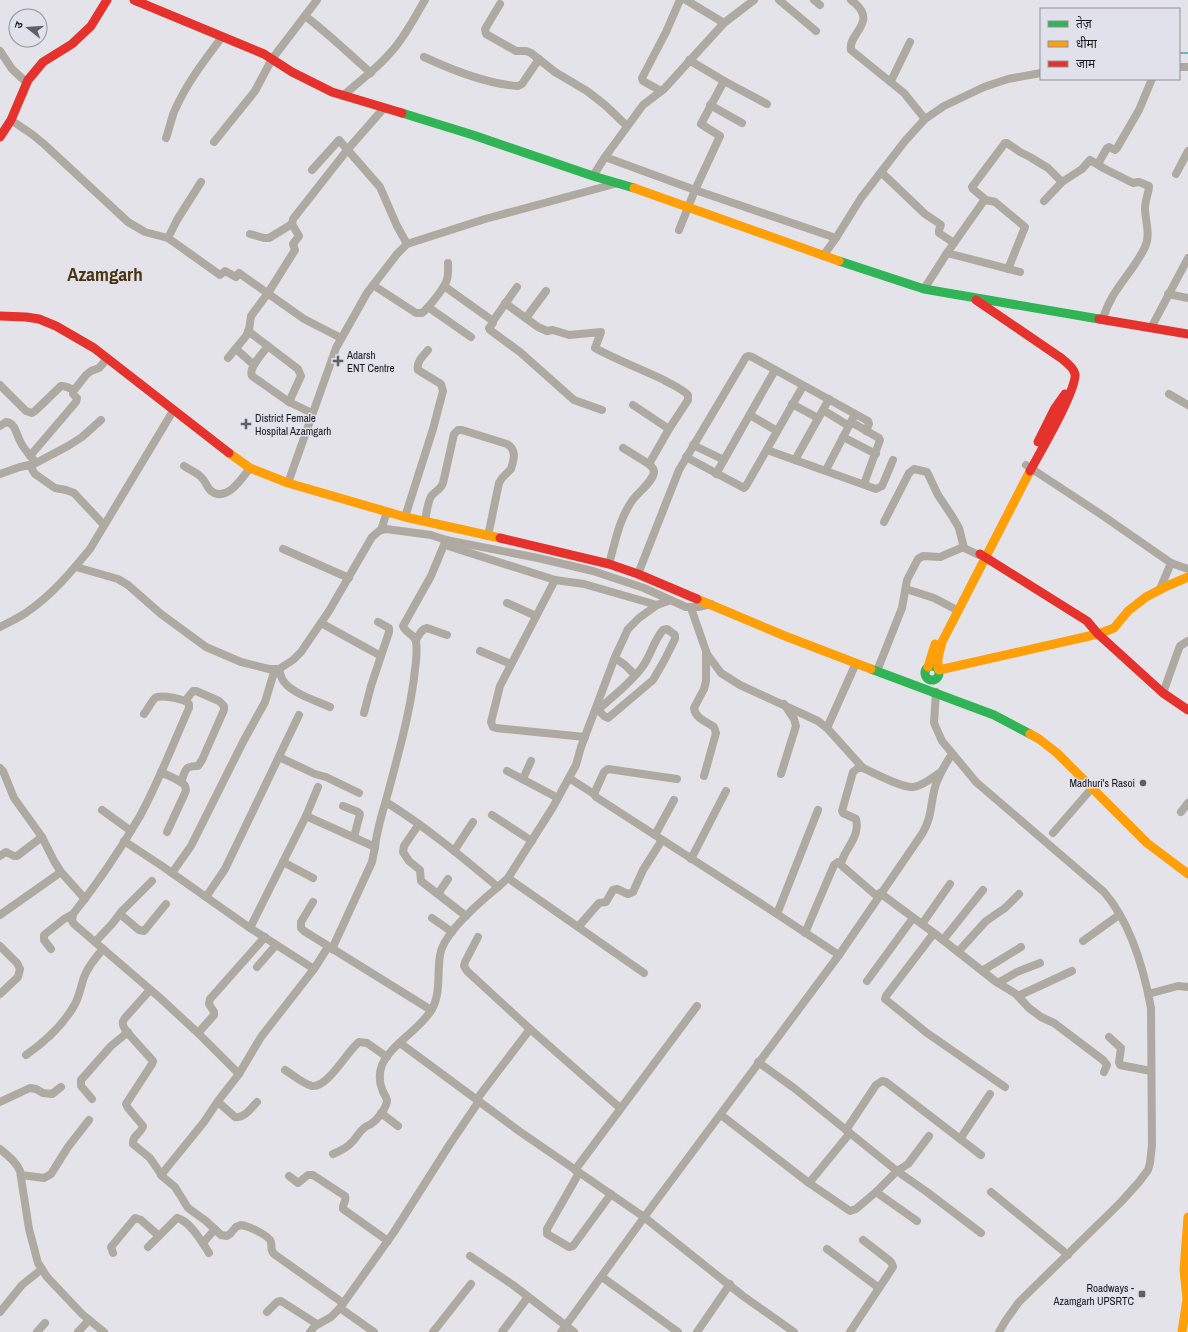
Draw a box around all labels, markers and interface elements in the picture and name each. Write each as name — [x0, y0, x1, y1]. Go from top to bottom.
north arrow — [8, 8, 48, 48]
legend — [1040, 8, 1180, 80]
text: तेज़ — [1076, 16, 1093, 32]
text: उ — [11, 19, 26, 30]
text: धीमा — [1076, 36, 1098, 52]
text: जाम — [1076, 56, 1096, 72]
district label: Azamgarh — [67, 261, 143, 287]
place label: Adarsh ENT Centre — [346, 348, 394, 375]
marker: Adarsh ENT Centre — [332, 355, 344, 367]
place label: District Female Hospital Azamgarh — [255, 411, 331, 438]
marker: District Female Hospital Azamgarh — [240, 418, 252, 430]
place label: Madhuri's Rasoi — [1070, 776, 1135, 790]
marker: Madhuri's Rasoi — [1138, 778, 1148, 788]
place label: Roadways - Azamgarh UPSRTC — [1052, 1281, 1134, 1308]
marker: Roadways - Azamgarh UPSRTC — [1137, 1289, 1147, 1299]

